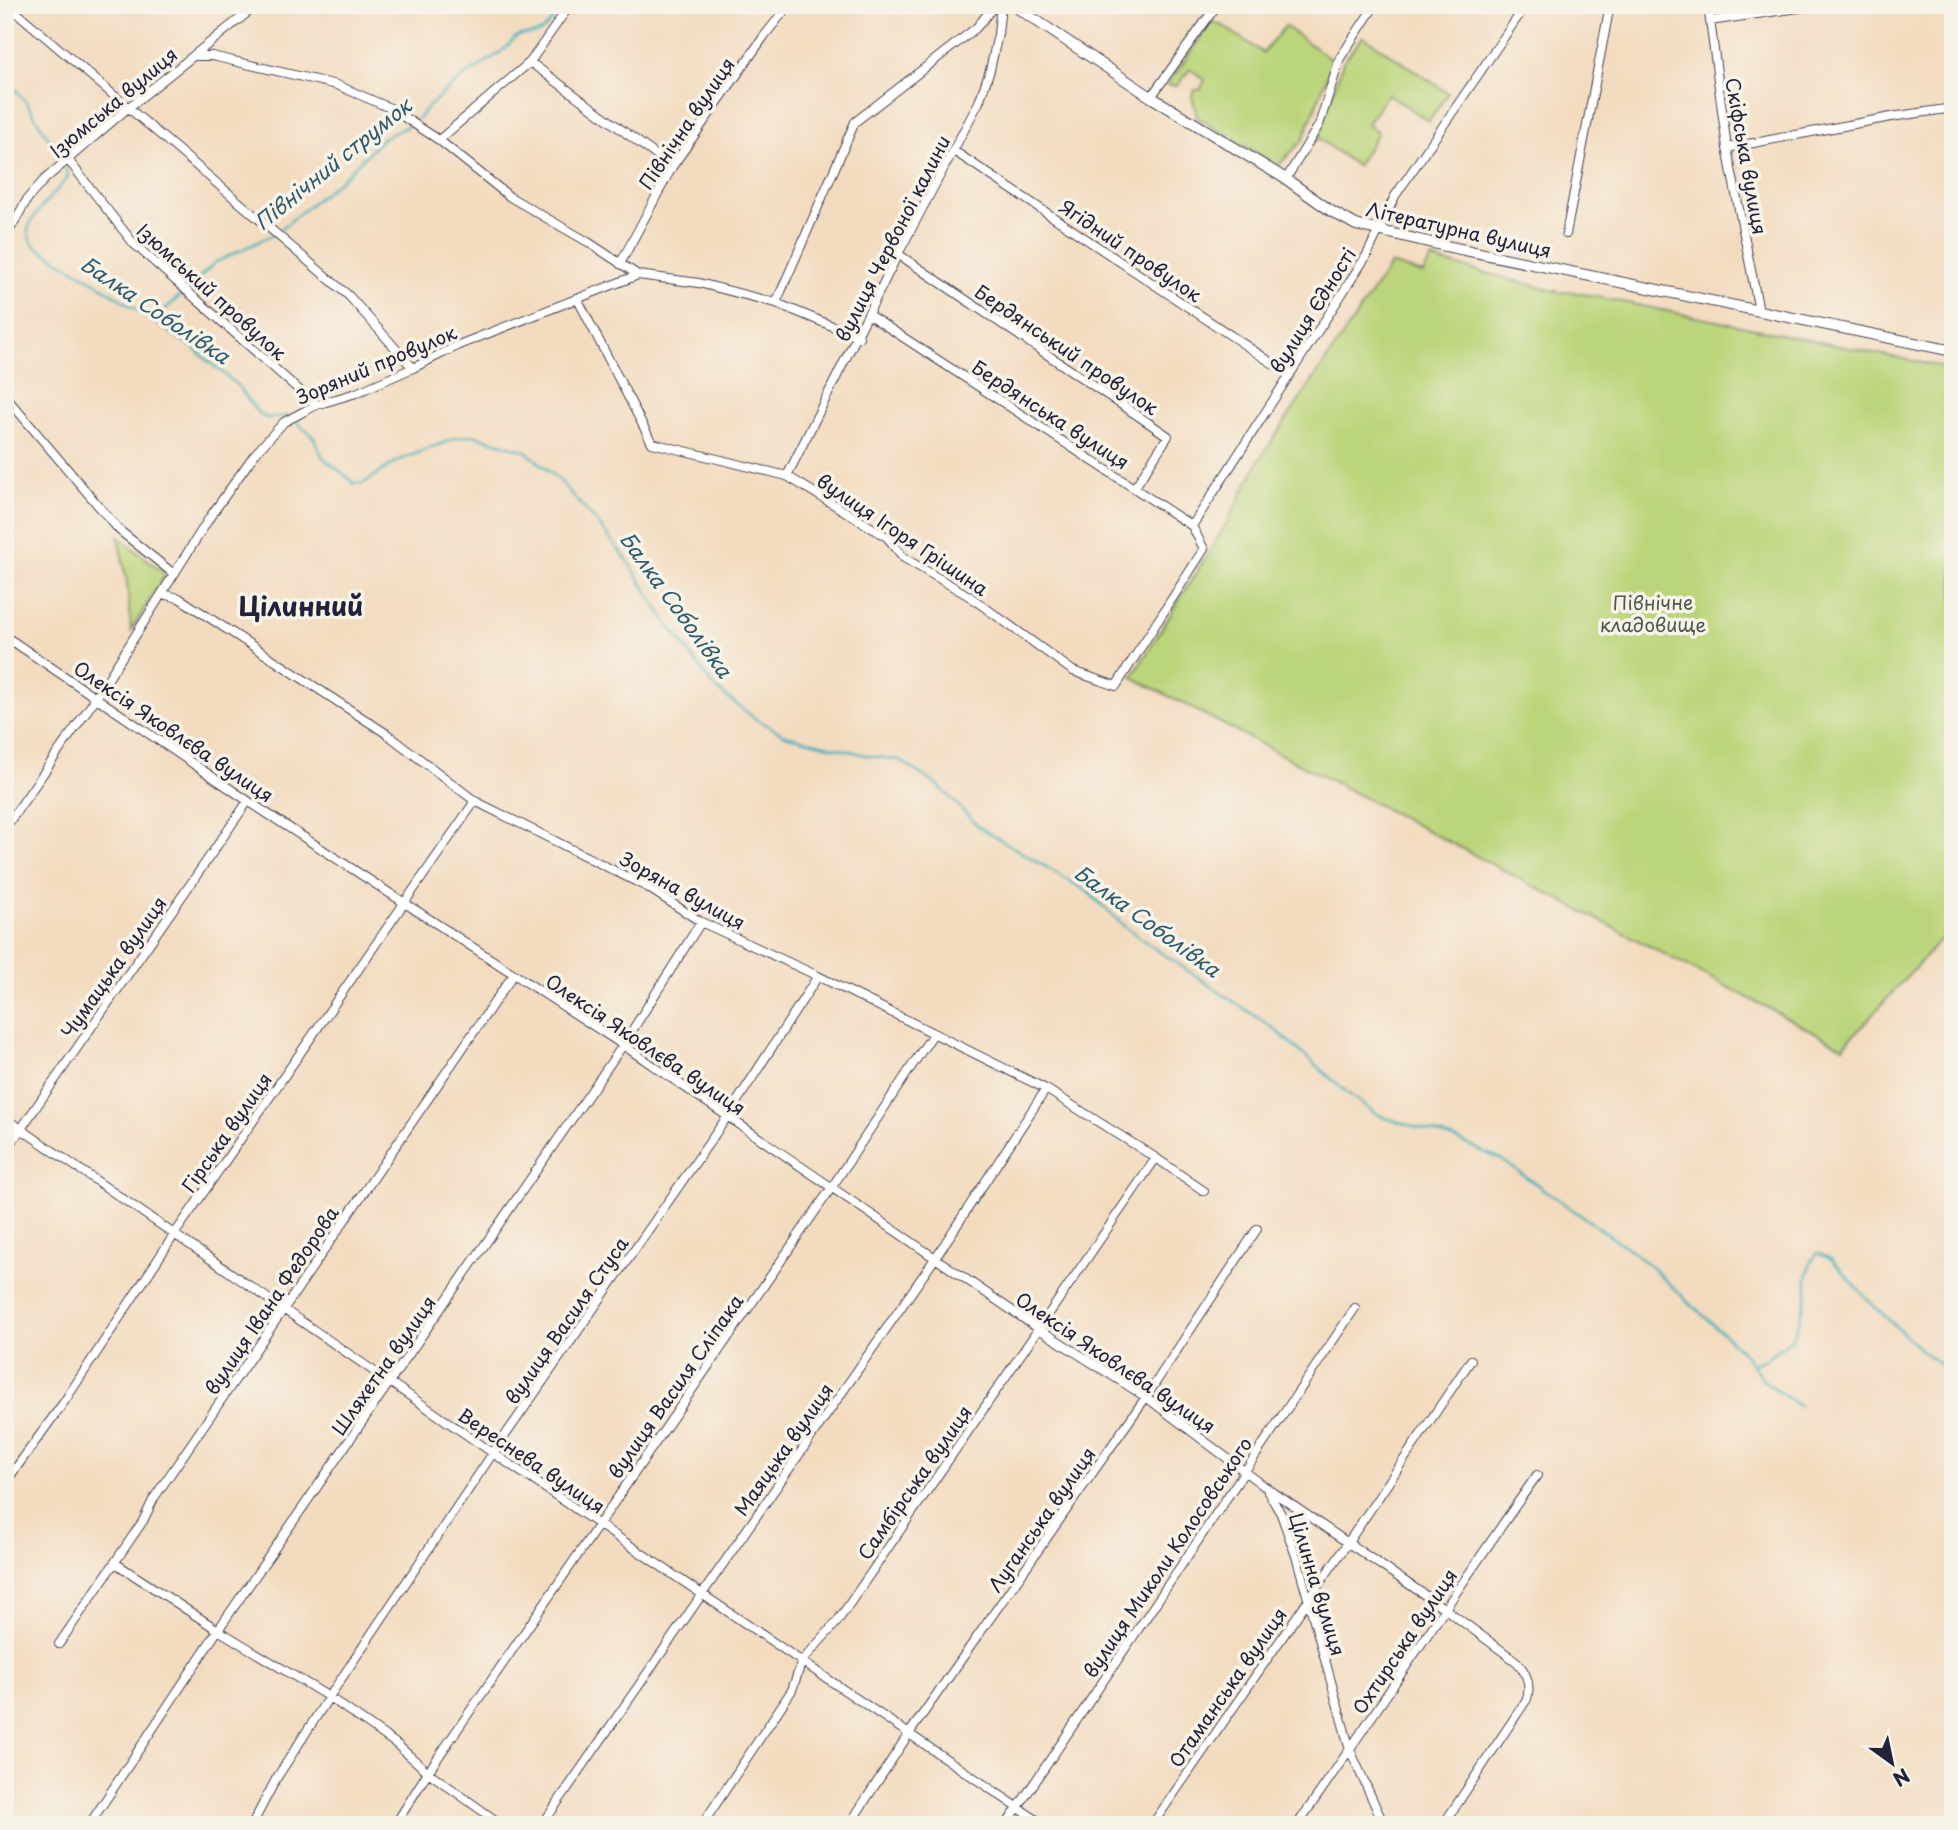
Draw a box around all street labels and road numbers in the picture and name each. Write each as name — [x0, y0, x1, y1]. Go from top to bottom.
street label: Ізюмська вулиця — [43, 40, 183, 164]
street label: Північна вулиця — [631, 51, 741, 195]
street label: Скіфська вулиця — [1719, 75, 1775, 237]
street label: вулиця Червоної калини — [828, 130, 956, 346]
street label: Ягідний провулок — [1054, 192, 1208, 308]
street label: Літературна вулиця — [1364, 194, 1554, 264]
street label: Ізюмський провулок — [131, 216, 294, 366]
street label: вулиця Єдності — [1262, 242, 1362, 378]
street label: Бердянський провулок — [970, 277, 1165, 421]
street label: Зоряний провулок — [292, 317, 461, 410]
street label: Бердянська вулиця — [967, 353, 1135, 475]
street label: вулиця Ігоря Грішина — [812, 466, 994, 602]
street label: Олексія Яковлєва вулиця — [68, 653, 280, 809]
street label: Зоряна вулиця — [615, 844, 751, 936]
street label: Чумацька вулиця — [53, 890, 173, 1044]
street label: Олексія Яковлєва вулиця — [540, 966, 752, 1122]
street label: Гірська вулиця — [174, 1066, 278, 1198]
street label: вулиця Івана Федорова — [197, 1200, 345, 1400]
street label: вулиця Василя Стуса — [498, 1230, 635, 1409]
street label: Олексія Яковлєва вулиця — [1010, 1284, 1222, 1440]
street label: вулиця Василя Сліпака — [601, 1288, 749, 1484]
street label: Шляхетна вулиця — [324, 1290, 442, 1440]
street label: Маяцька вулиця — [727, 1377, 839, 1521]
street label: Самбірська вулиця — [850, 1399, 978, 1565]
street label: Вереснева вулиця — [453, 1400, 611, 1520]
street label: вулиця Миколи Колосовського — [1076, 1431, 1258, 1683]
street label: Луганська вулиця — [980, 1441, 1102, 1597]
street label: Цілинна вулиця — [1283, 1509, 1353, 1659]
street label: Охтирська вулиця — [1345, 1563, 1463, 1719]
street label: Отаманська вулиця — [1161, 1601, 1293, 1773]

